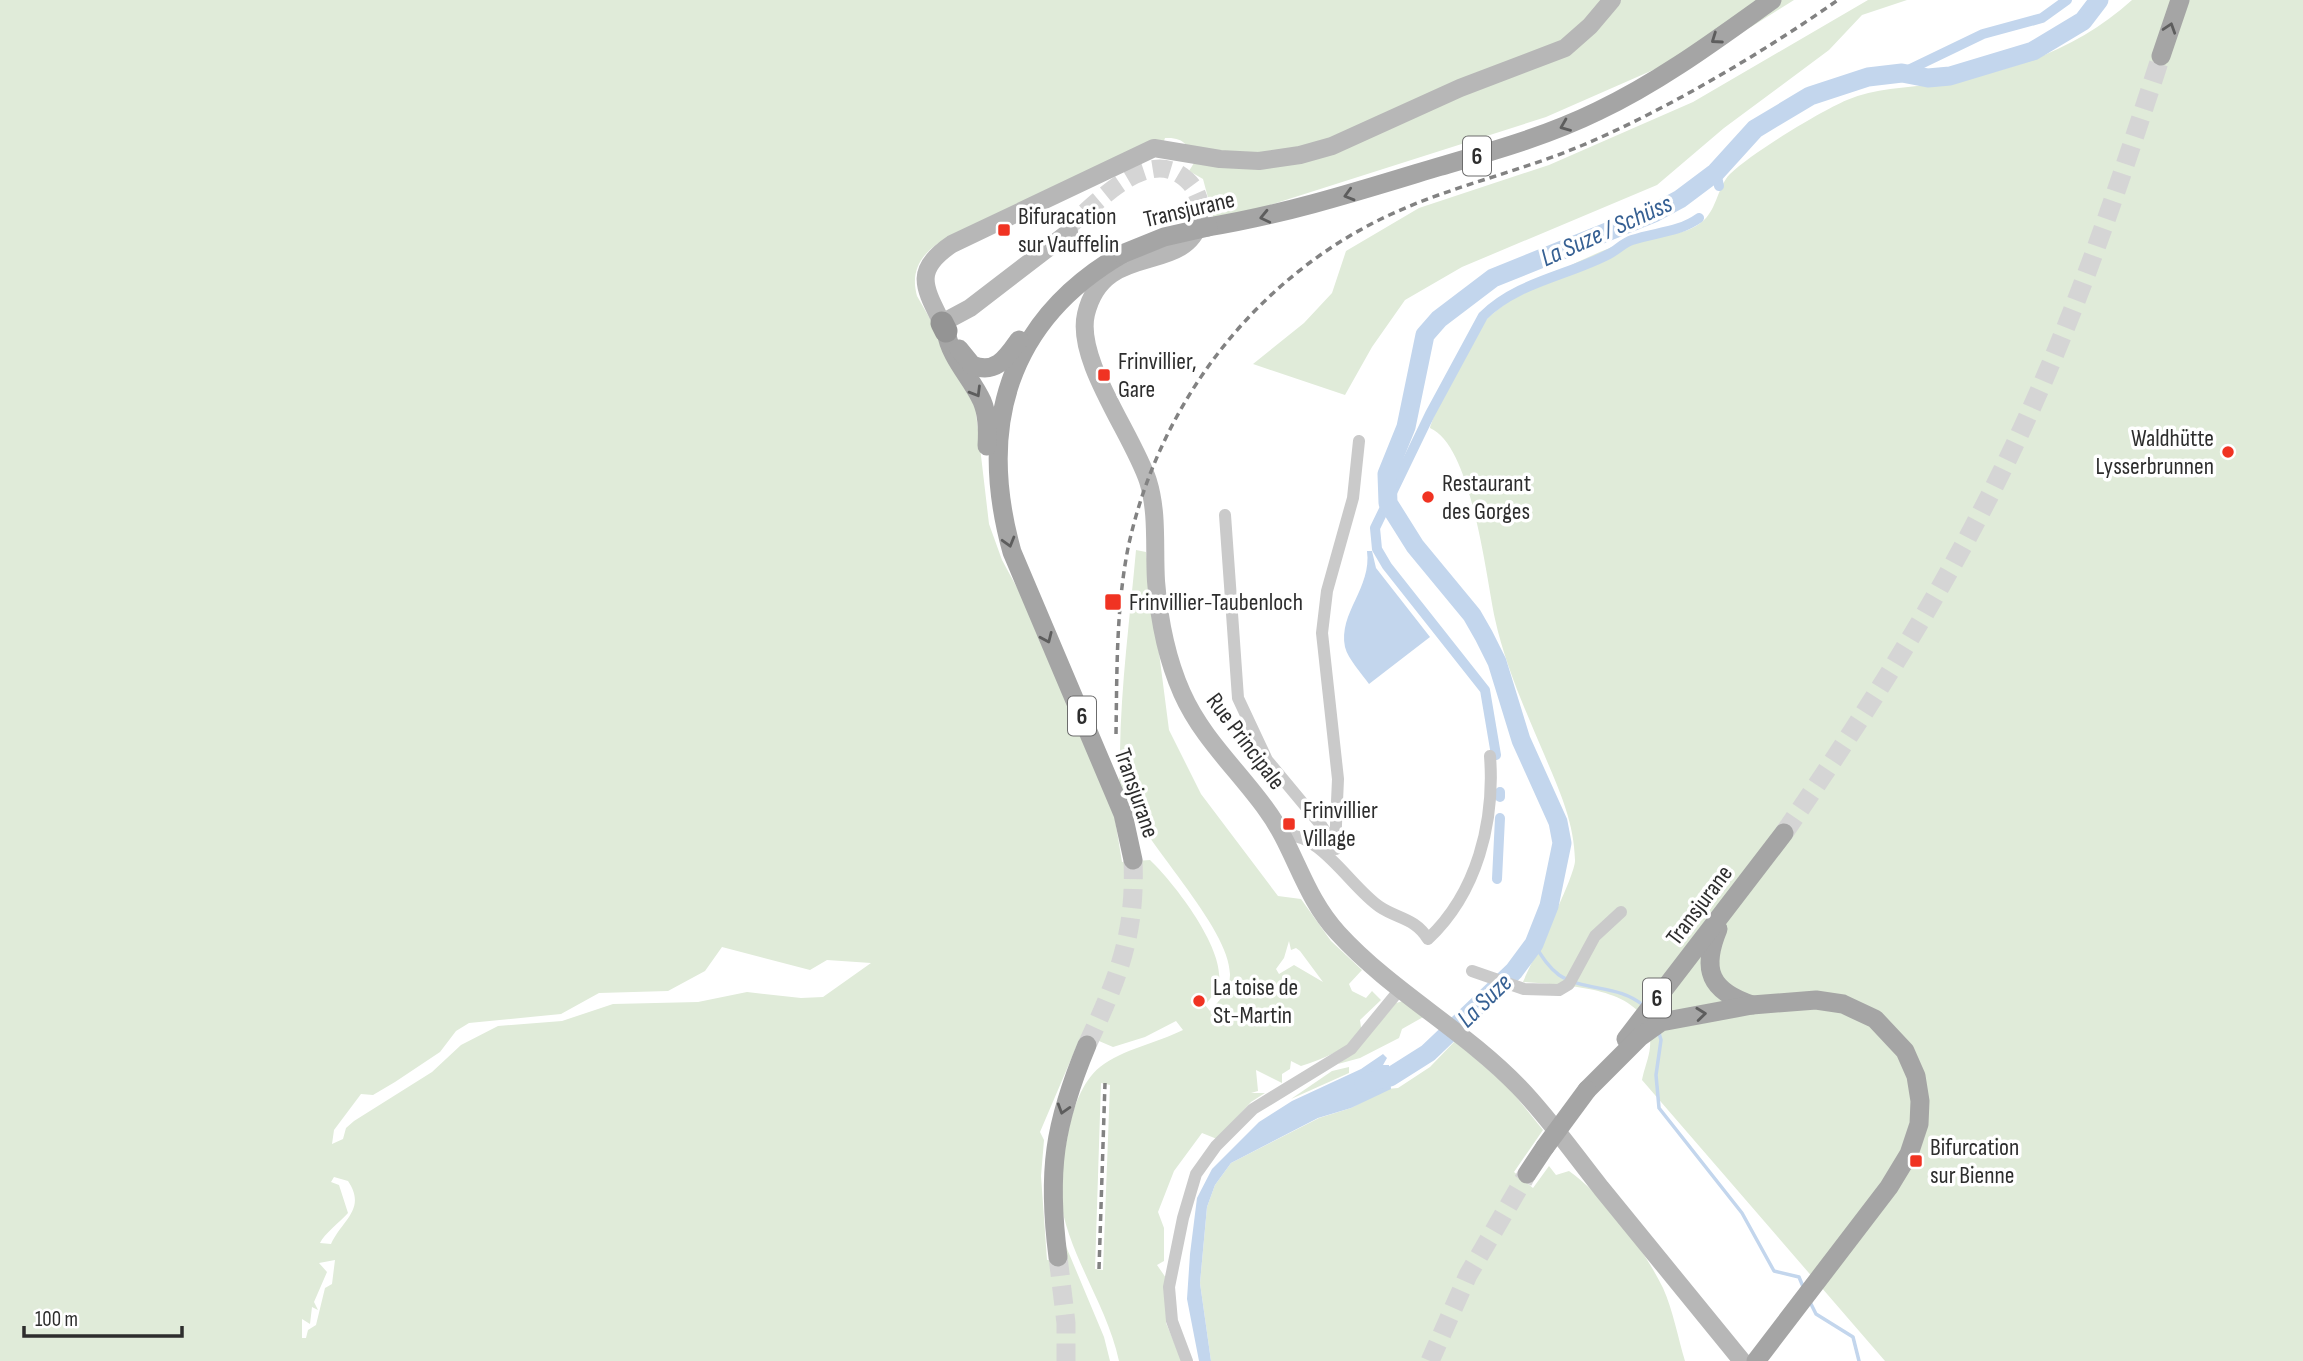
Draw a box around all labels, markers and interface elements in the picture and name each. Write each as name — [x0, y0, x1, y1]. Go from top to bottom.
one-way arrow — [2162, 22, 2176, 35]
one-way arrow — [1711, 31, 1724, 43]
one-way arrow — [1560, 117, 1572, 131]
road number: 6 — [1463, 136, 1491, 176]
street label: Transjurane — [1141, 185, 1237, 234]
one-way arrow — [1343, 186, 1355, 201]
water label: La Suze / Schüss — [1536, 189, 1677, 274]
place label: Bifuracation sur Vauffelin — [1018, 202, 1119, 259]
one-way arrow — [1259, 208, 1271, 223]
marker: Bifuracation sur Vauffelin — [996, 222, 1012, 238]
place label: Frinvillier, Gare — [1118, 347, 1196, 404]
marker: Frinvillier, Gare — [1096, 367, 1112, 383]
one-way arrow — [968, 384, 981, 397]
place label: Waldhütte Lysserbrunnen — [2096, 424, 2214, 481]
marker: Waldhütte Lysserbrunnen — [2220, 444, 2236, 460]
place label: Restaurant des Gorges — [1442, 469, 1531, 526]
marker: Restaurant des Gorges — [1420, 489, 1436, 505]
one-way arrow — [1001, 536, 1016, 548]
place label: Frinvillier-Taubenloch — [1129, 588, 1303, 617]
marker: Frinvillier-Taubenloch — [1103, 592, 1123, 612]
one-way arrow — [1039, 631, 1053, 643]
street label: Rue Principale — [1200, 687, 1291, 795]
road number: 6 — [1068, 696, 1096, 736]
street label: Transjurane — [1108, 745, 1165, 842]
place label: Frinvillier Village — [1303, 796, 1378, 853]
marker: Frinvillier Village — [1281, 816, 1297, 832]
street label: Transjurane — [1660, 860, 1739, 951]
water label: La Suze — [1451, 968, 1519, 1035]
place label: La toise de St-Martin — [1213, 973, 1298, 1030]
road number: 6 — [1643, 979, 1671, 1018]
marker: La toise de St-Martin — [1191, 993, 1207, 1009]
one-way arrow — [1695, 1006, 1707, 1021]
one-way arrow — [1057, 1102, 1071, 1114]
place label: Bifurcation sur Bienne — [1930, 1133, 2019, 1190]
marker: Bifurcation sur Bienne — [1908, 1153, 1924, 1169]
scale bar — [24, 1294, 182, 1338]
text: 100 m — [35, 1307, 78, 1332]

